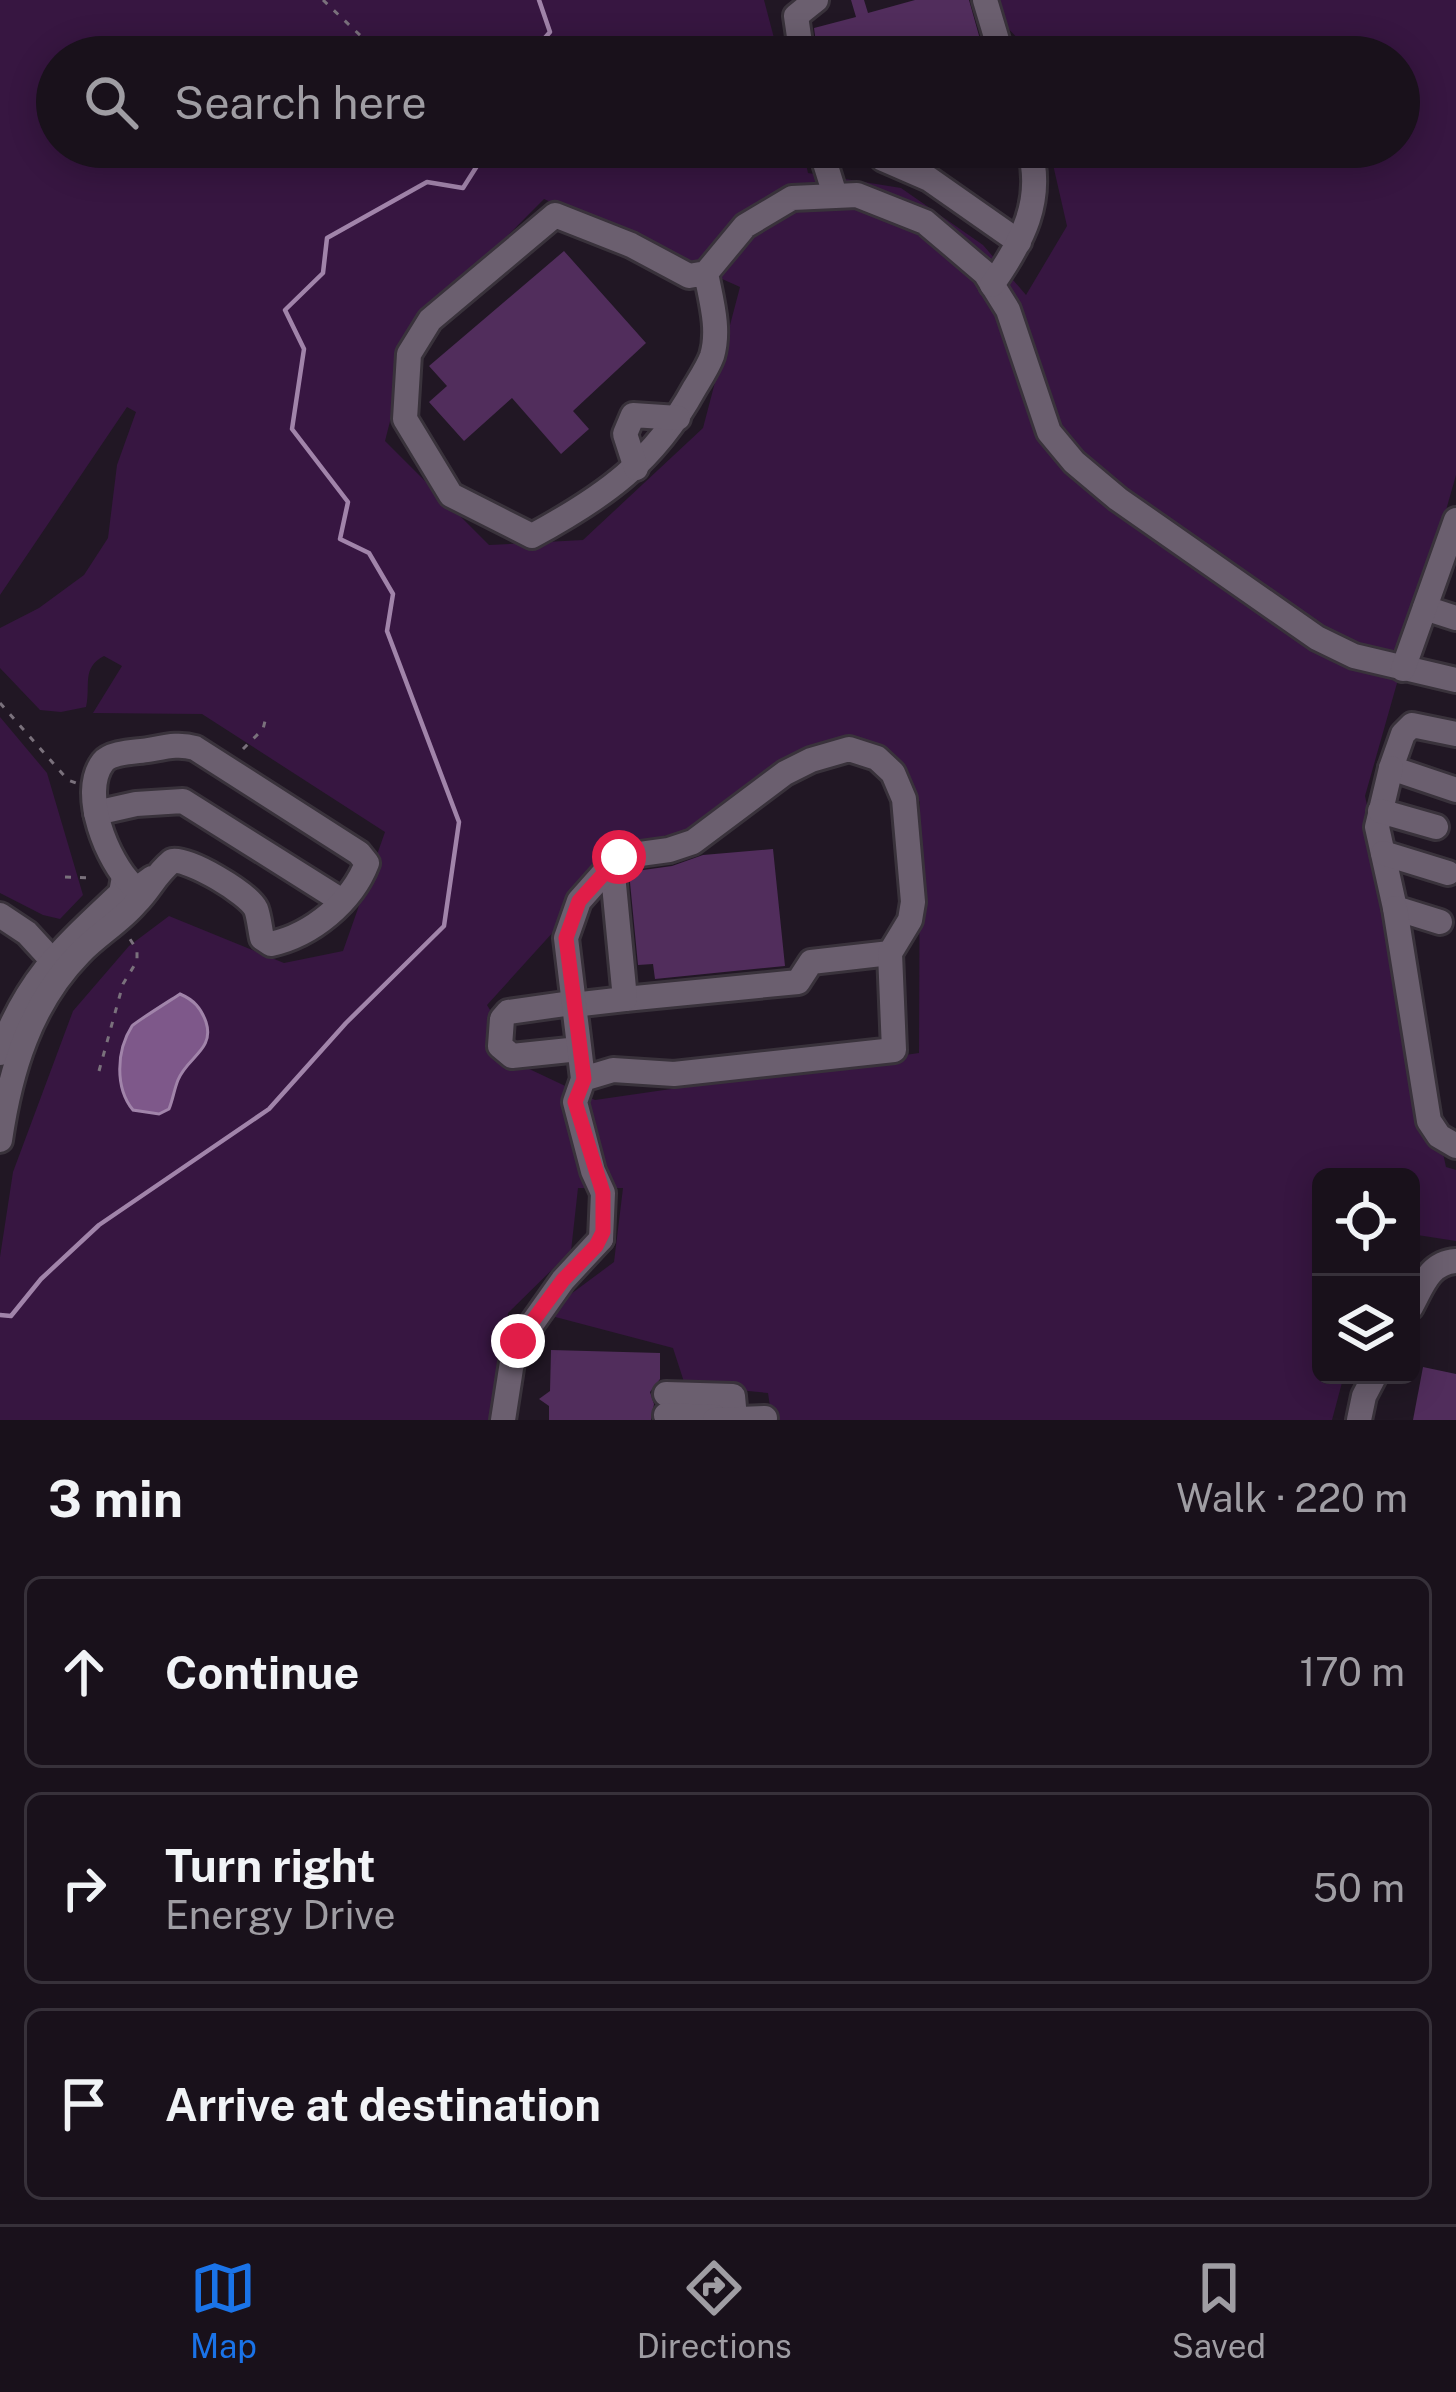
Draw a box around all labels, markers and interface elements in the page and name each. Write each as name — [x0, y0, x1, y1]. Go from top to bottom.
search box — [36, 36, 1420, 168]
icon: search — [78, 69, 144, 135]
text: Search here — [174, 76, 427, 129]
route start — [592, 830, 646, 884]
map controls — [1312, 1168, 1420, 1384]
button: locate — [1312, 1168, 1420, 1276]
button: layers — [1312, 1276, 1420, 1384]
route end — [491, 1314, 545, 1368]
text: 3 min — [48, 1469, 183, 1528]
text: Walk · 220 m — [1176, 1475, 1408, 1521]
icon: ahead — [51, 1639, 117, 1705]
text: Continue — [165, 1646, 359, 1699]
text: 170 m — [1299, 1649, 1405, 1695]
text: Turn right — [165, 1839, 376, 1892]
icon: right — [51, 1855, 117, 1921]
text: 50 m — [1313, 1865, 1405, 1911]
text: Energy Drive — [165, 1892, 396, 1938]
icon: arrive — [51, 2071, 117, 2137]
text: Arrive at destination — [165, 2078, 601, 2131]
tab: Map — [190, 2255, 257, 2365]
tab: Directions — [637, 2255, 792, 2365]
tab: Saved — [1172, 2255, 1266, 2365]

